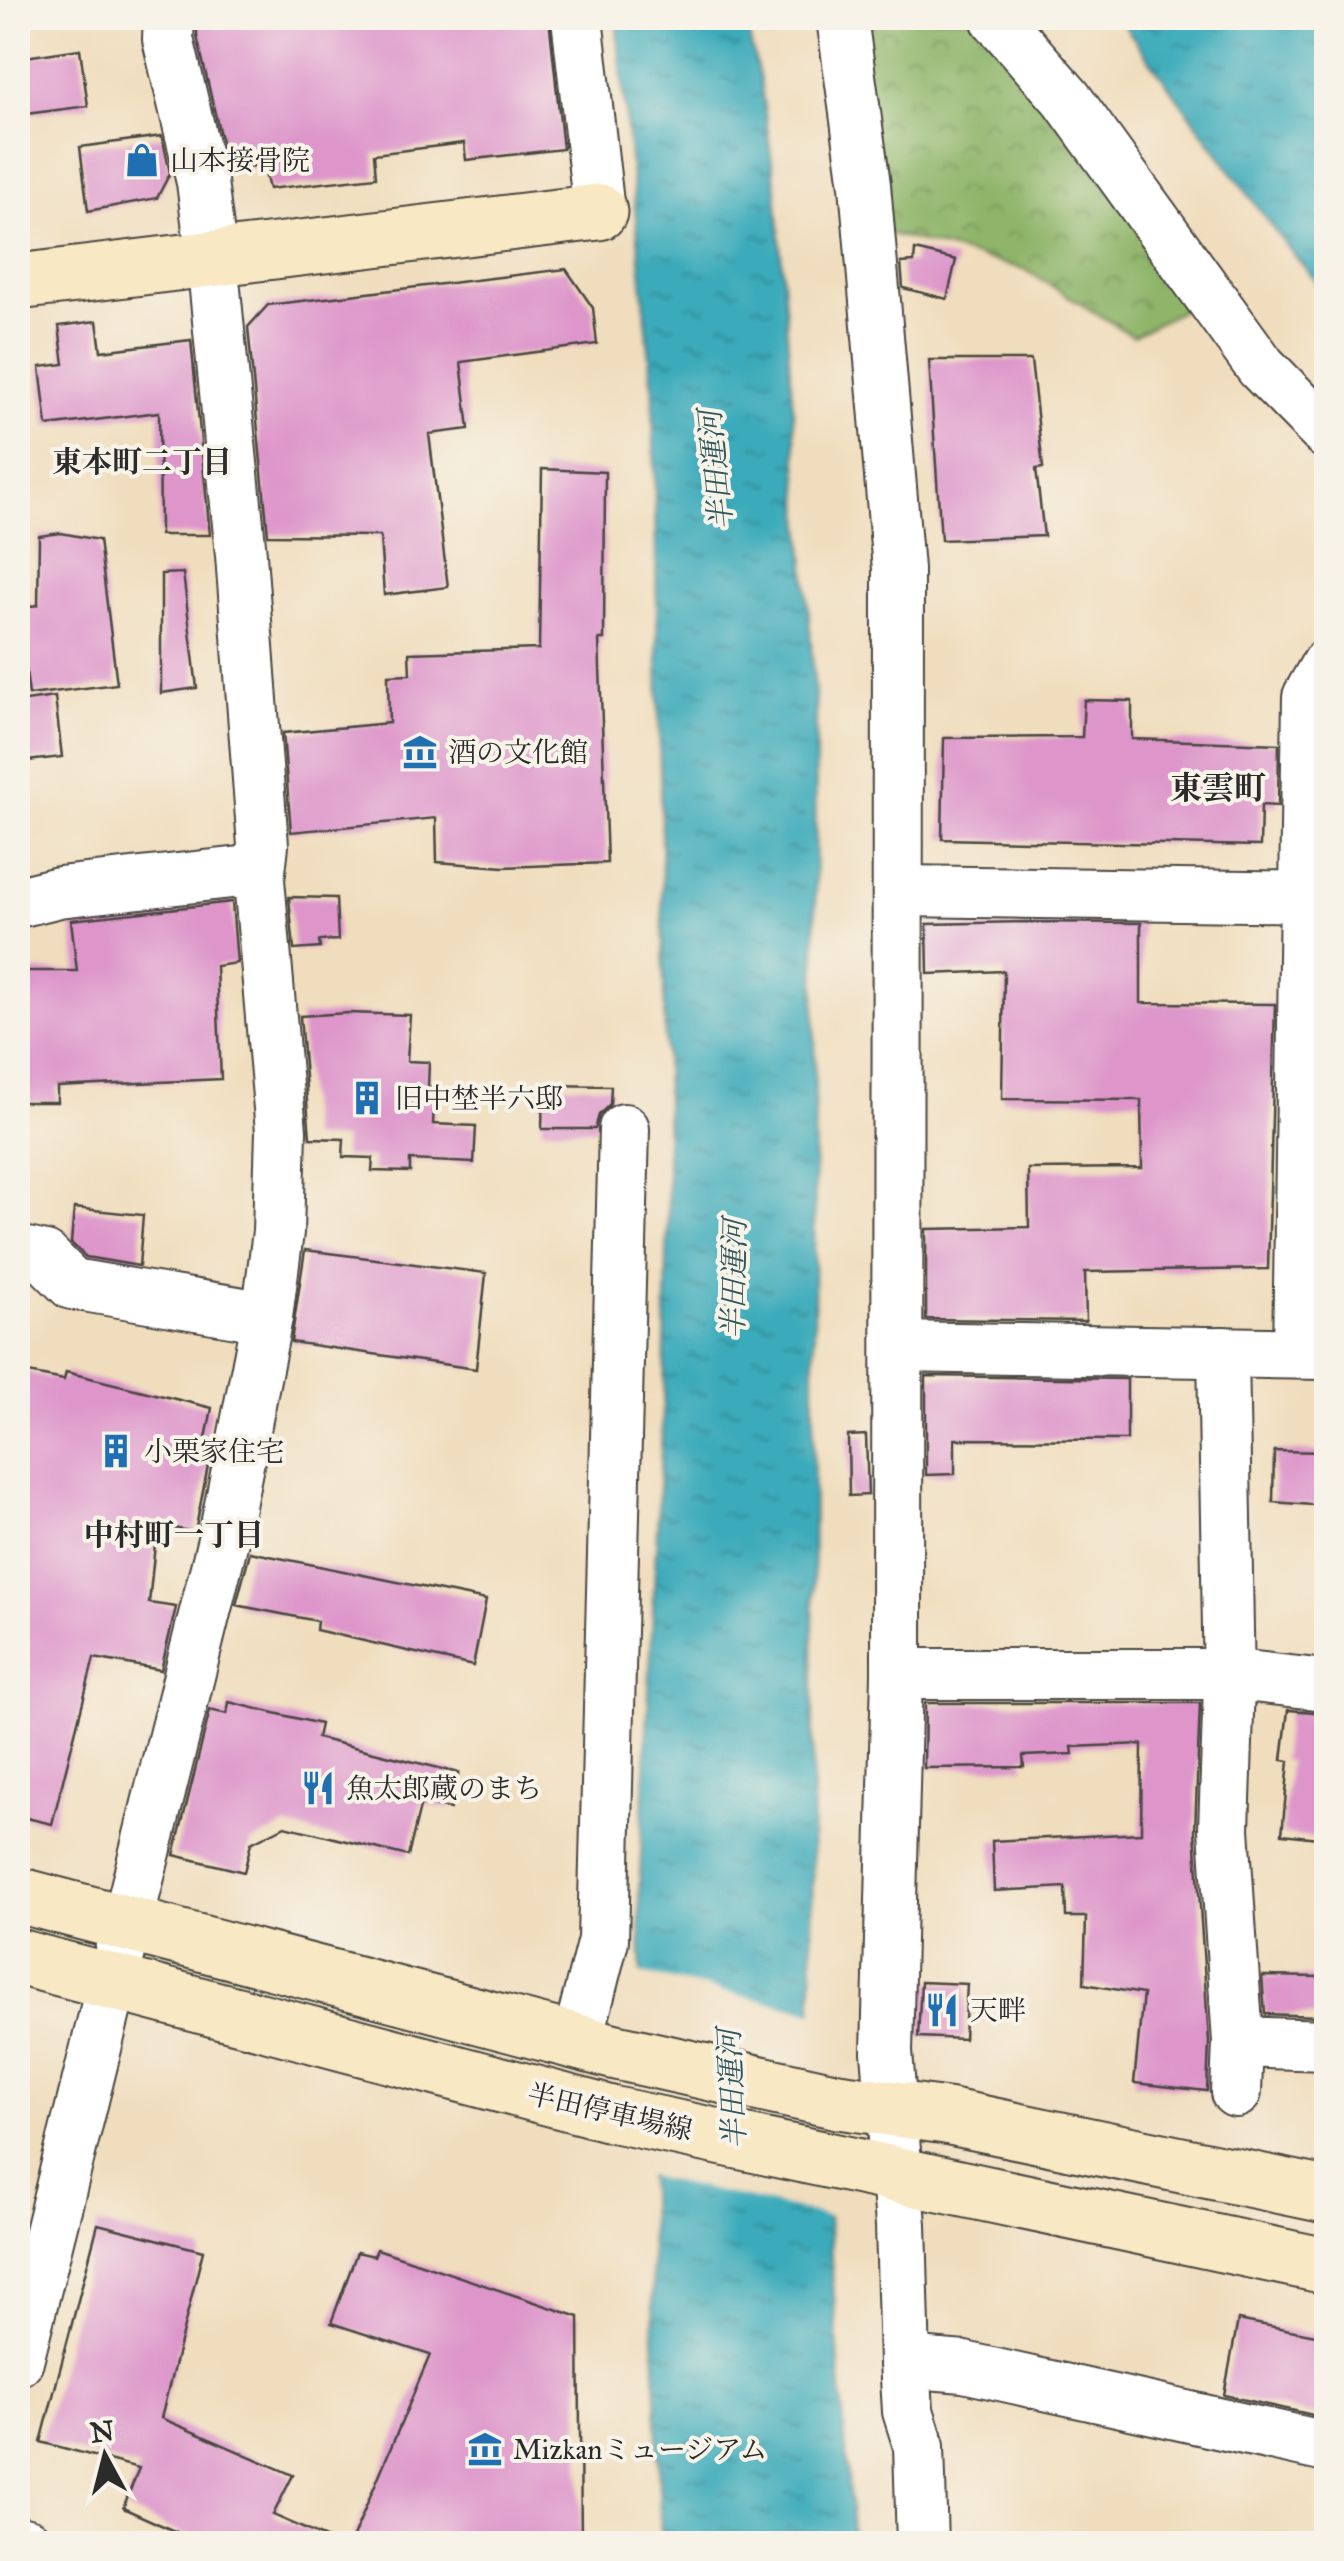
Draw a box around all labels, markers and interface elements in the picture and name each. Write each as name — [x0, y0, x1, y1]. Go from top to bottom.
shop icon: 山本接骨院 — [123, 141, 161, 179]
place label: 山本接骨院 — [170, 143, 310, 178]
water label: 半田運河 — [691, 403, 740, 532]
district label: 東本町二丁目 — [52, 444, 232, 480]
museum icon: 酒の文化館 — [401, 733, 439, 771]
place label: 酒の文化館 — [448, 735, 588, 770]
district label: 東雲町 — [1170, 769, 1266, 808]
building icon: 旧中埜半六邸 — [348, 1079, 386, 1117]
place label: 旧中埜半六邸 — [395, 1081, 563, 1116]
water label: 半田運河 — [715, 1214, 753, 1339]
building icon: 小栗家住宅 — [97, 1432, 135, 1470]
place label: 小栗家住宅 — [144, 1434, 284, 1469]
district label: 中村町一丁目 — [84, 1517, 264, 1553]
restaurant icon: 魚太郎蔵のまち — [299, 1769, 337, 1807]
place label: 魚太郎蔵のまち — [346, 1771, 542, 1806]
restaurant icon: 天畔 — [923, 1991, 961, 2029]
place label: 天畔 — [970, 1993, 1026, 2028]
water label: 半田運河 — [711, 2023, 753, 2150]
street label: 半田停車場線 — [524, 2076, 696, 2148]
north arrow — [55, 2406, 155, 2506]
text: N — [88, 2413, 116, 2450]
museum icon: Mizkanミュージアム — [466, 2430, 504, 2468]
place label: Mizkanミュージアム — [513, 2432, 767, 2467]

